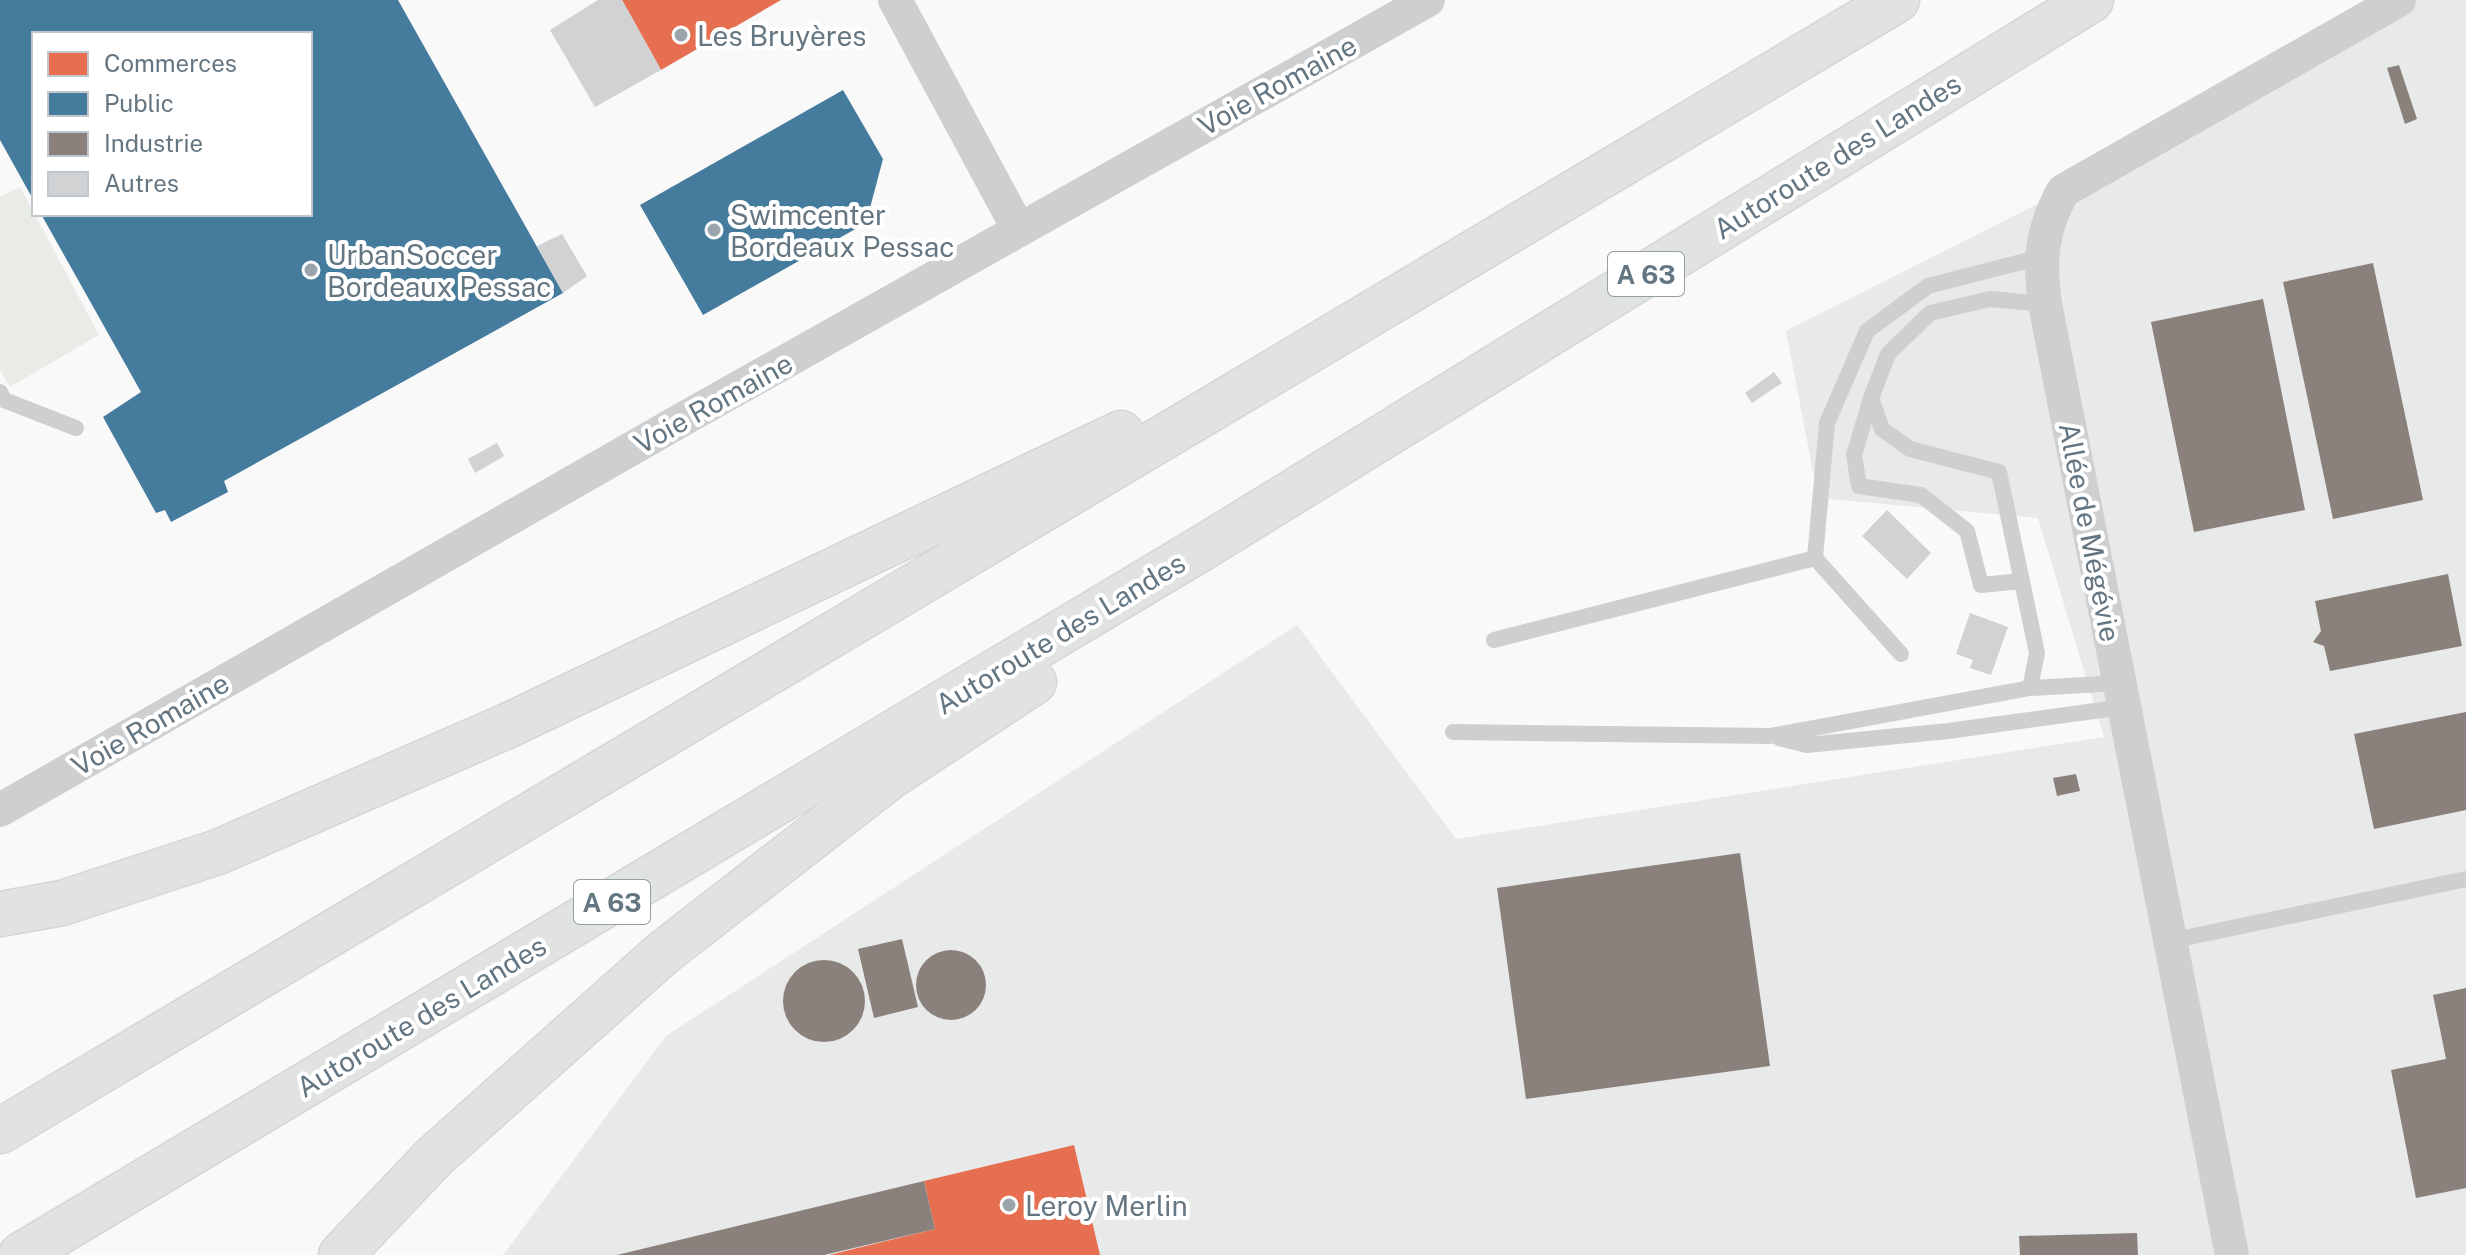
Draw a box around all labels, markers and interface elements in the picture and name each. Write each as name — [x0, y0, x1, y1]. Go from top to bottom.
place label: Les Bruyères — [697, 19, 866, 52]
marker: Les Bruyères — [672, 26, 690, 44]
street label: Voie Romaine — [1192, 28, 1362, 142]
legend — [32, 32, 312, 216]
text: Commerces — [104, 49, 237, 77]
street label: Autoroute des Landes — [1707, 66, 1967, 246]
text: Public — [104, 89, 174, 117]
text: Industrie — [104, 129, 203, 157]
text: Autres — [104, 169, 179, 197]
place label: Swimcenter Bordeaux Pessac — [730, 198, 955, 263]
marker: Swimcenter Bordeaux Pessac — [705, 221, 723, 239]
place label: UrbanSoccer Bordeaux Pessac — [327, 238, 552, 303]
road number: A 63 — [1608, 252, 1684, 296]
marker: UrbanSoccer Bordeaux Pessac — [302, 261, 320, 279]
street label: Voie Romaine — [628, 346, 798, 460]
street label: Allée de Mégévie — [2053, 420, 2127, 644]
street label: Autoroute des Landes — [929, 545, 1191, 721]
street label: Voie Romaine — [66, 666, 234, 782]
road number: A 63 — [574, 880, 650, 924]
street label: Autoroute des Landes — [290, 928, 552, 1104]
place label: Leroy Merlin — [1025, 1189, 1188, 1222]
marker: Leroy Merlin — [1000, 1196, 1018, 1214]

